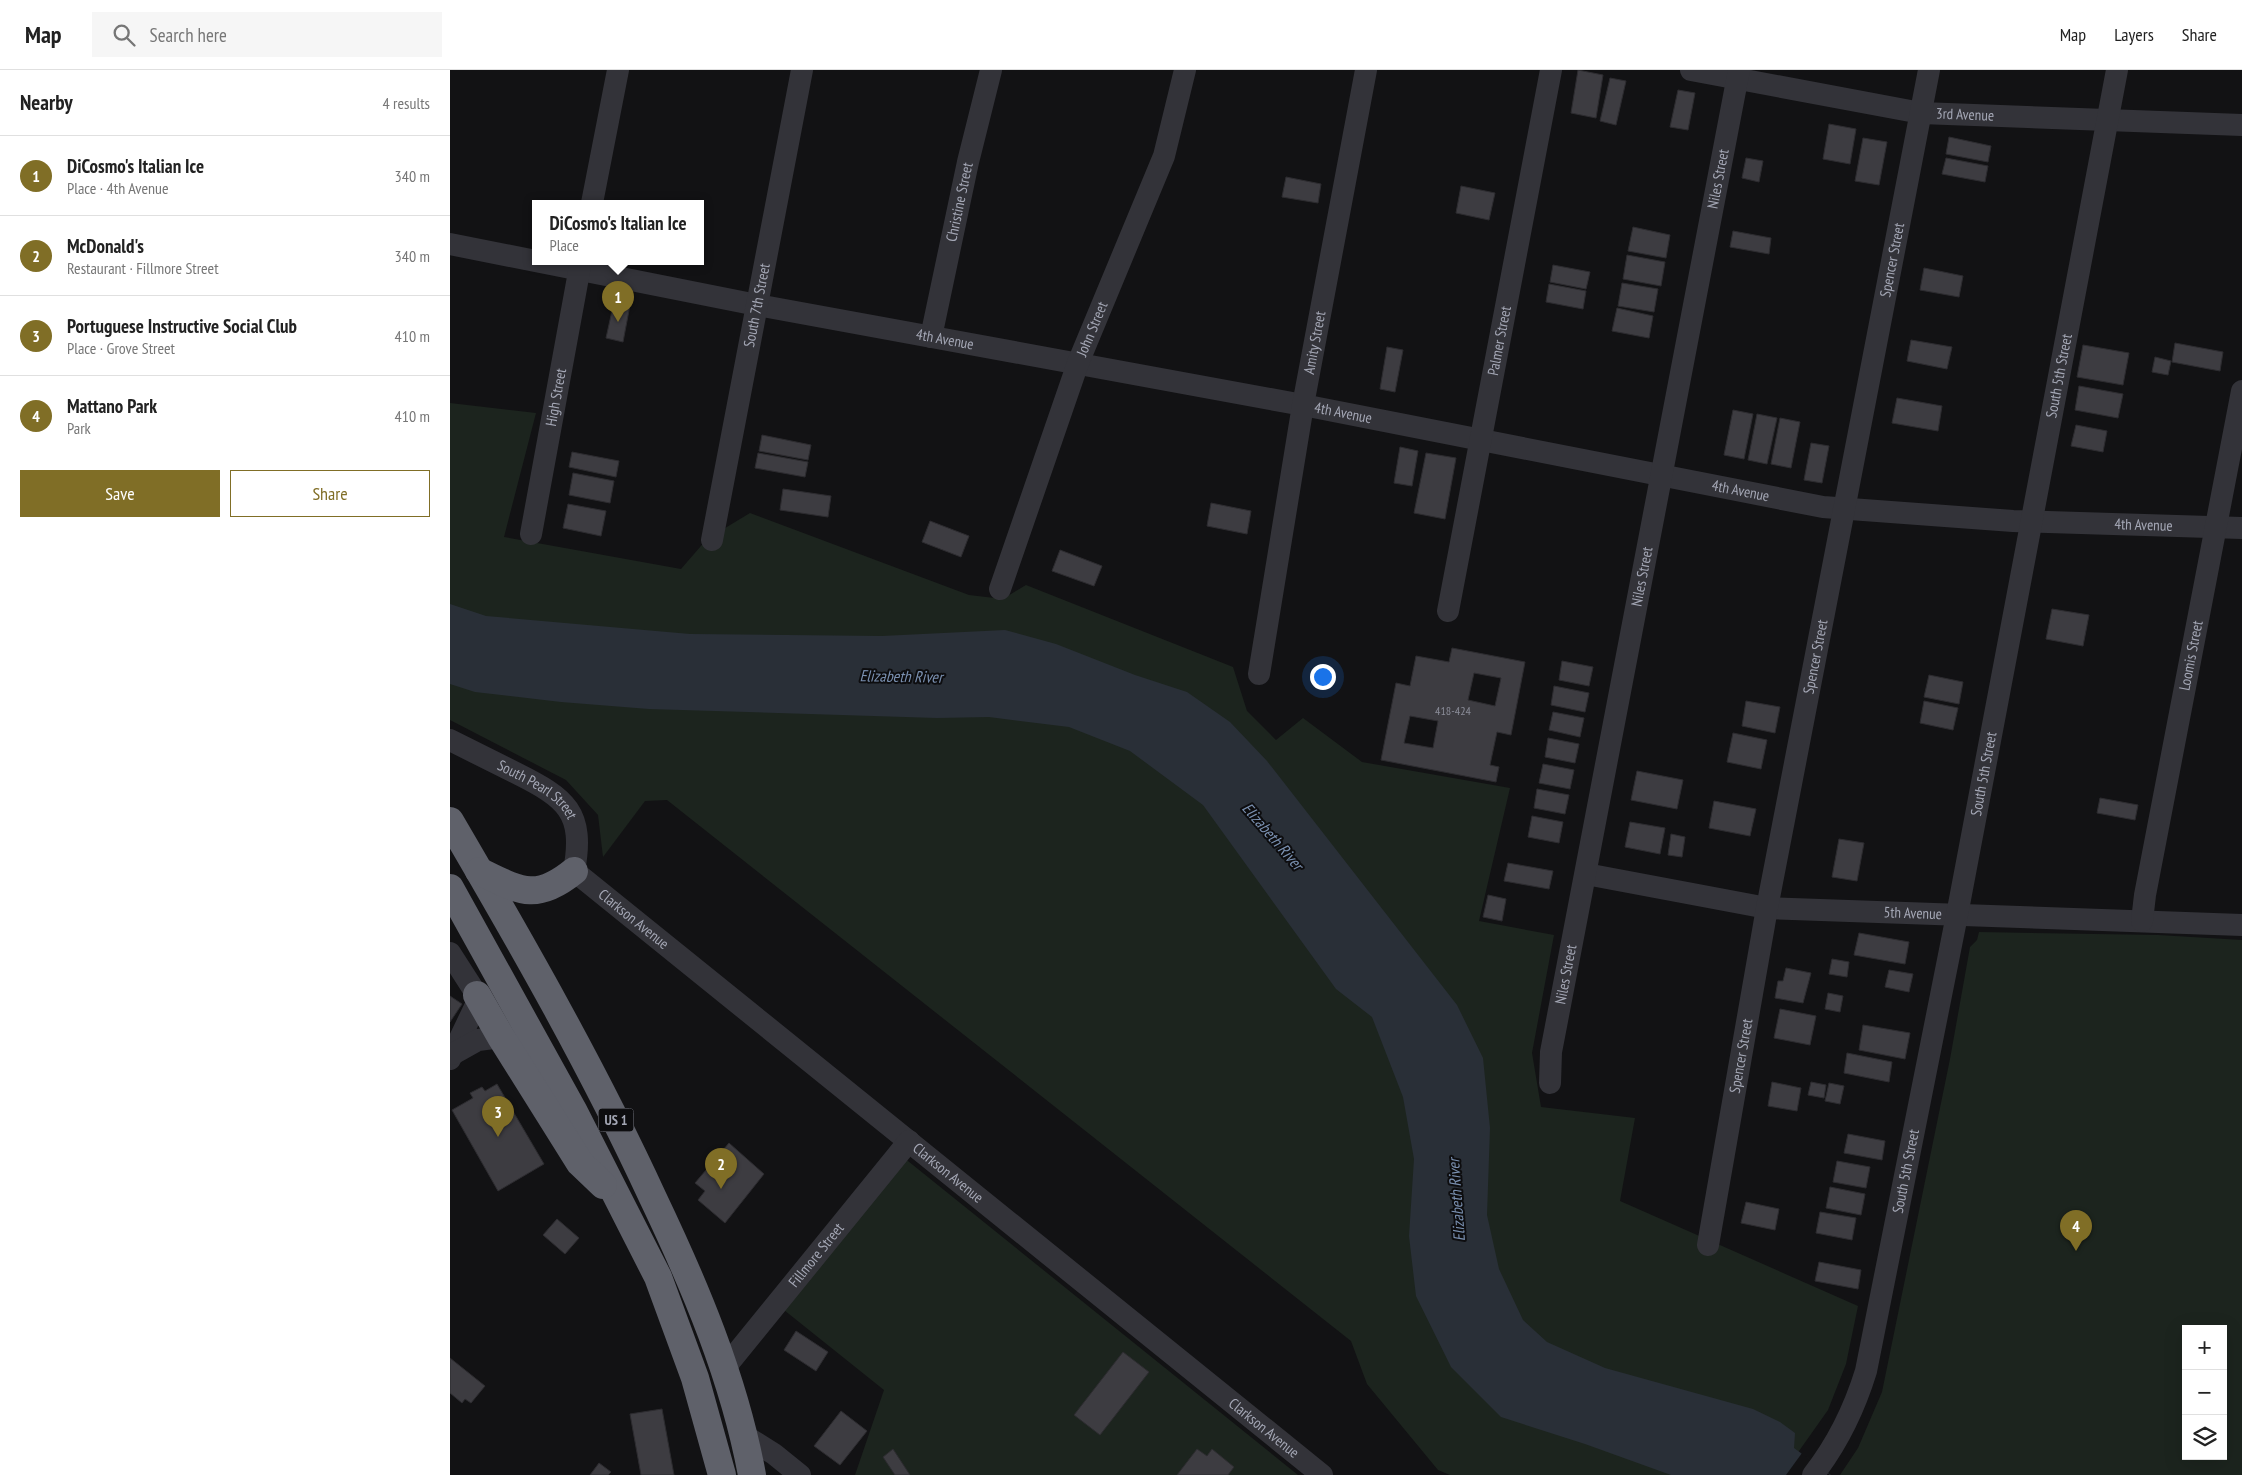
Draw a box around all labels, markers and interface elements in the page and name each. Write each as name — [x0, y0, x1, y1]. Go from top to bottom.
search box — [92, 12, 442, 57]
text: Map — [25, 19, 62, 50]
icon: search — [110, 21, 138, 49]
text: Search here — [150, 23, 227, 47]
text: Map — [2060, 23, 2086, 46]
text: Layers — [2114, 23, 2154, 46]
text: Share — [2182, 23, 2217, 46]
text: Nearby — [20, 89, 73, 116]
text: 4 results — [383, 93, 430, 113]
street label: 3rd Avenue — [1936, 104, 1994, 125]
street label: Niles Street — [1703, 147, 1733, 210]
text: DiCosmo's Italian Ice — [67, 154, 204, 178]
street label: Christine Street — [941, 161, 977, 243]
text: 1 — [32, 166, 40, 186]
text: 340 m — [395, 166, 430, 186]
text: Place · 4th Avenue — [67, 178, 169, 198]
popup — [532, 200, 704, 265]
text: DiCosmo's Italian Ice — [549, 211, 687, 235]
street label: Spencer Street — [1875, 221, 1908, 299]
text: McDonald's — [67, 234, 144, 258]
text: Place — [549, 235, 579, 255]
text: 2 — [32, 246, 40, 266]
text: 340 m — [395, 246, 430, 266]
text: Restaurant · Fillmore Street — [67, 258, 219, 278]
street label: South 7th Street — [739, 262, 774, 349]
pin: 1 — [602, 281, 634, 322]
street label: John Street — [1071, 298, 1112, 360]
street label: Palmer Street — [1483, 304, 1515, 377]
street label: Amity Street — [1299, 310, 1329, 376]
text: Portuguese Instructive Social Club — [67, 314, 297, 338]
street label: 4th Avenue — [915, 324, 975, 354]
text: 3 — [32, 326, 40, 346]
text: 410 m — [395, 326, 430, 346]
street label: South 5th Street — [2041, 332, 2076, 419]
text: Place · Grove Street — [67, 338, 175, 358]
street label: High Street — [541, 367, 570, 428]
text: Mattano Park — [67, 394, 157, 418]
street label: 4th Avenue — [1313, 397, 1374, 427]
text: 4 — [32, 406, 40, 426]
text: 410 m — [395, 406, 430, 426]
text: Park — [67, 418, 91, 438]
button: Save — [20, 470, 220, 517]
button: Share — [230, 470, 430, 517]
street label: 4th Avenue — [1710, 475, 1771, 505]
street label: 4th Avenue — [2114, 514, 2173, 535]
street label: Niles Street — [1627, 545, 1657, 608]
street label: Spencer Street — [1799, 618, 1832, 696]
street label: Loomis Street — [2175, 619, 2207, 692]
your location — [1310, 664, 1336, 690]
water label: Elizabeth River — [859, 665, 945, 687]
house number: 418-424 — [1435, 703, 1472, 718]
street label: South 5th Street — [1966, 730, 2000, 817]
street label: South Pearl Street — [494, 755, 582, 822]
water label: Elizabeth River — [1238, 798, 1309, 876]
street label: Clarkson Avenue — [595, 885, 673, 953]
street label: 5th Avenue — [1883, 902, 1942, 923]
street label: Niles Street — [1550, 943, 1580, 1006]
street label: Spencer Street — [1725, 1017, 1756, 1095]
pin: 3 — [482, 1096, 514, 1137]
road number: US 1 — [598, 1108, 634, 1132]
street label: South 5th Street — [1888, 1128, 1923, 1215]
street label: Clarkson Avenue — [909, 1138, 987, 1207]
pin: 2 — [705, 1148, 737, 1189]
water label: Elizabeth River — [1443, 1155, 1469, 1242]
pin: 4 — [2060, 1210, 2092, 1251]
street label: Fillmore Street — [784, 1219, 848, 1291]
map controls — [2182, 1325, 2227, 1460]
button: + — [2182, 1325, 2227, 1370]
button: − — [2182, 1370, 2227, 1415]
street label: Clarkson Avenue — [1225, 1393, 1303, 1462]
button: layers — [2182, 1415, 2227, 1460]

